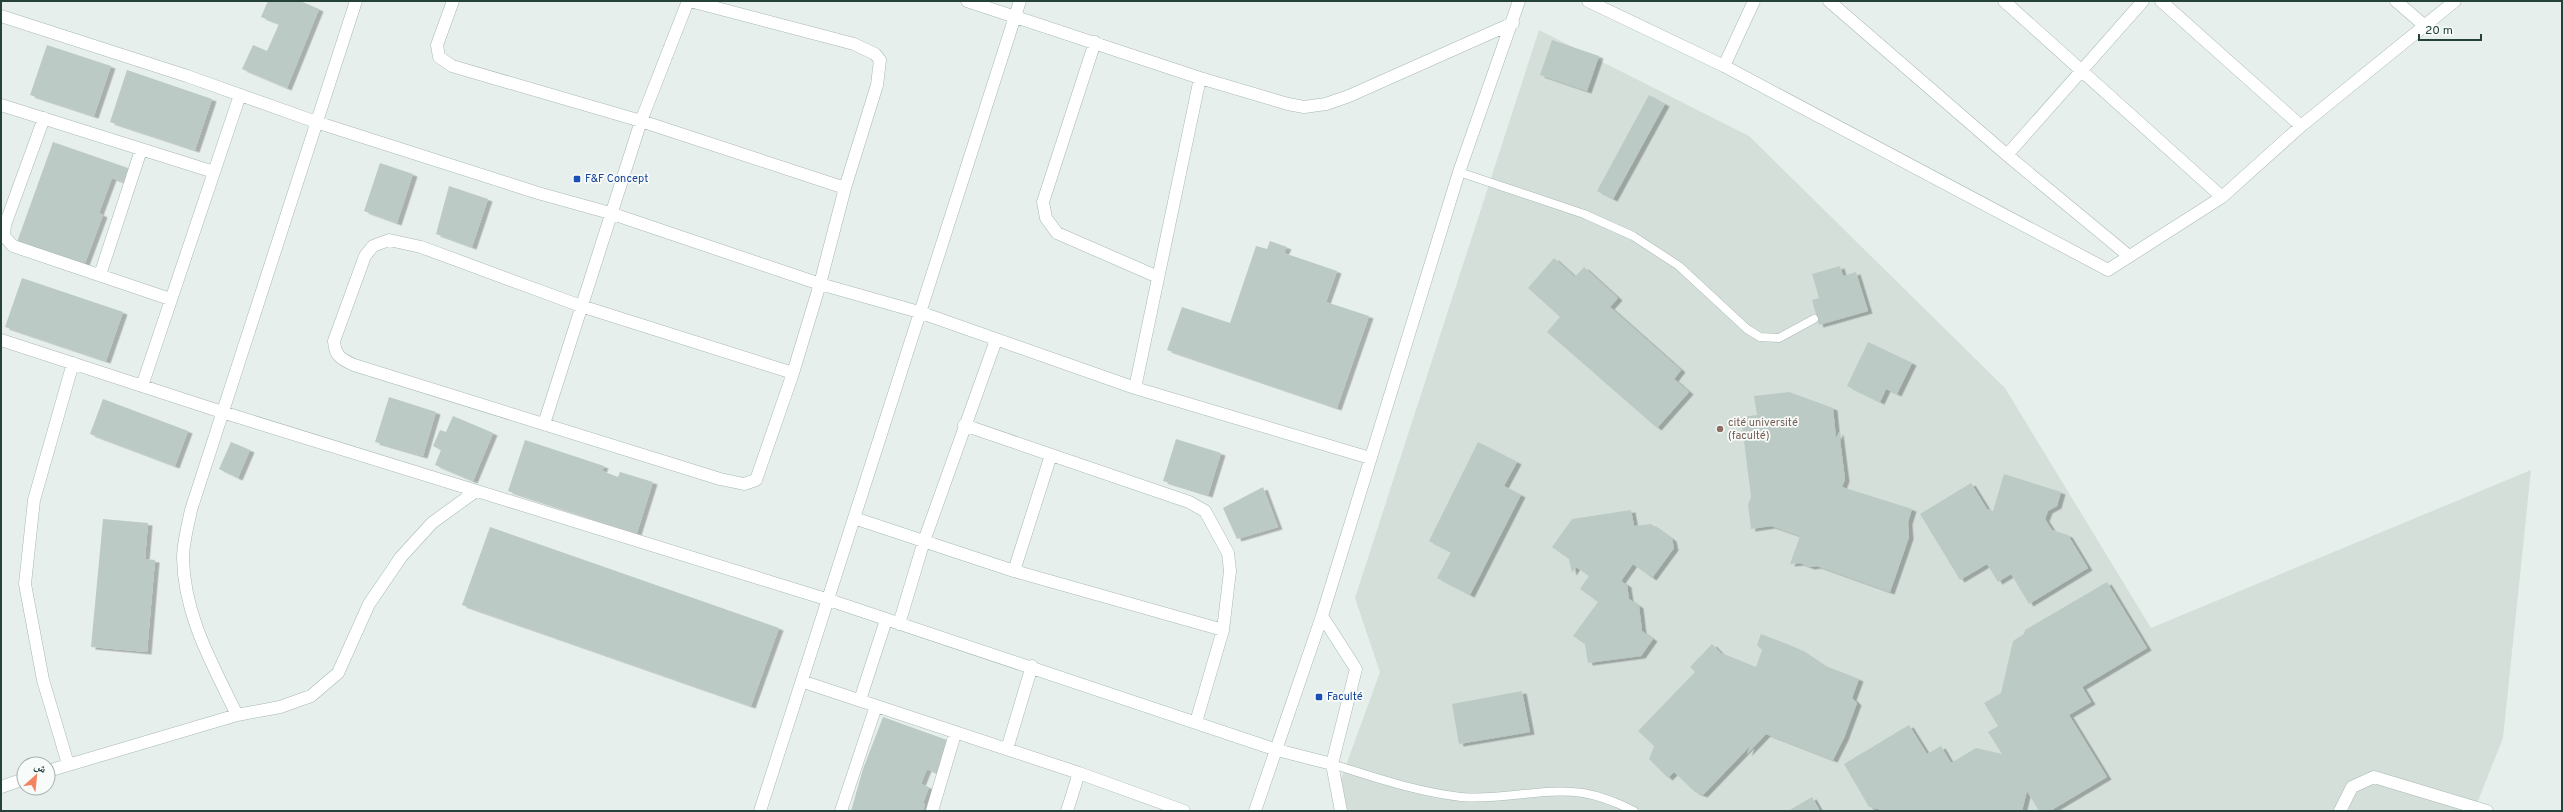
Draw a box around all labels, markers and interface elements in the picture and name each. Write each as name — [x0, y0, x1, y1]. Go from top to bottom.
scale bar — [2419, 16, 2481, 42]
text: 20 m — [2425, 23, 2453, 39]
place label: F&F Concept — [585, 172, 648, 186]
marker: F&F Concept — [572, 174, 582, 184]
place label: cité université (faculté) — [1728, 416, 1798, 443]
marker: cité université (faculté) — [1715, 424, 1725, 434]
place label: Faculté — [1327, 690, 1363, 704]
marker: Faculté — [1314, 692, 1324, 702]
north arrow — [16, 756, 56, 796]
text: ش — [32, 759, 49, 777]

